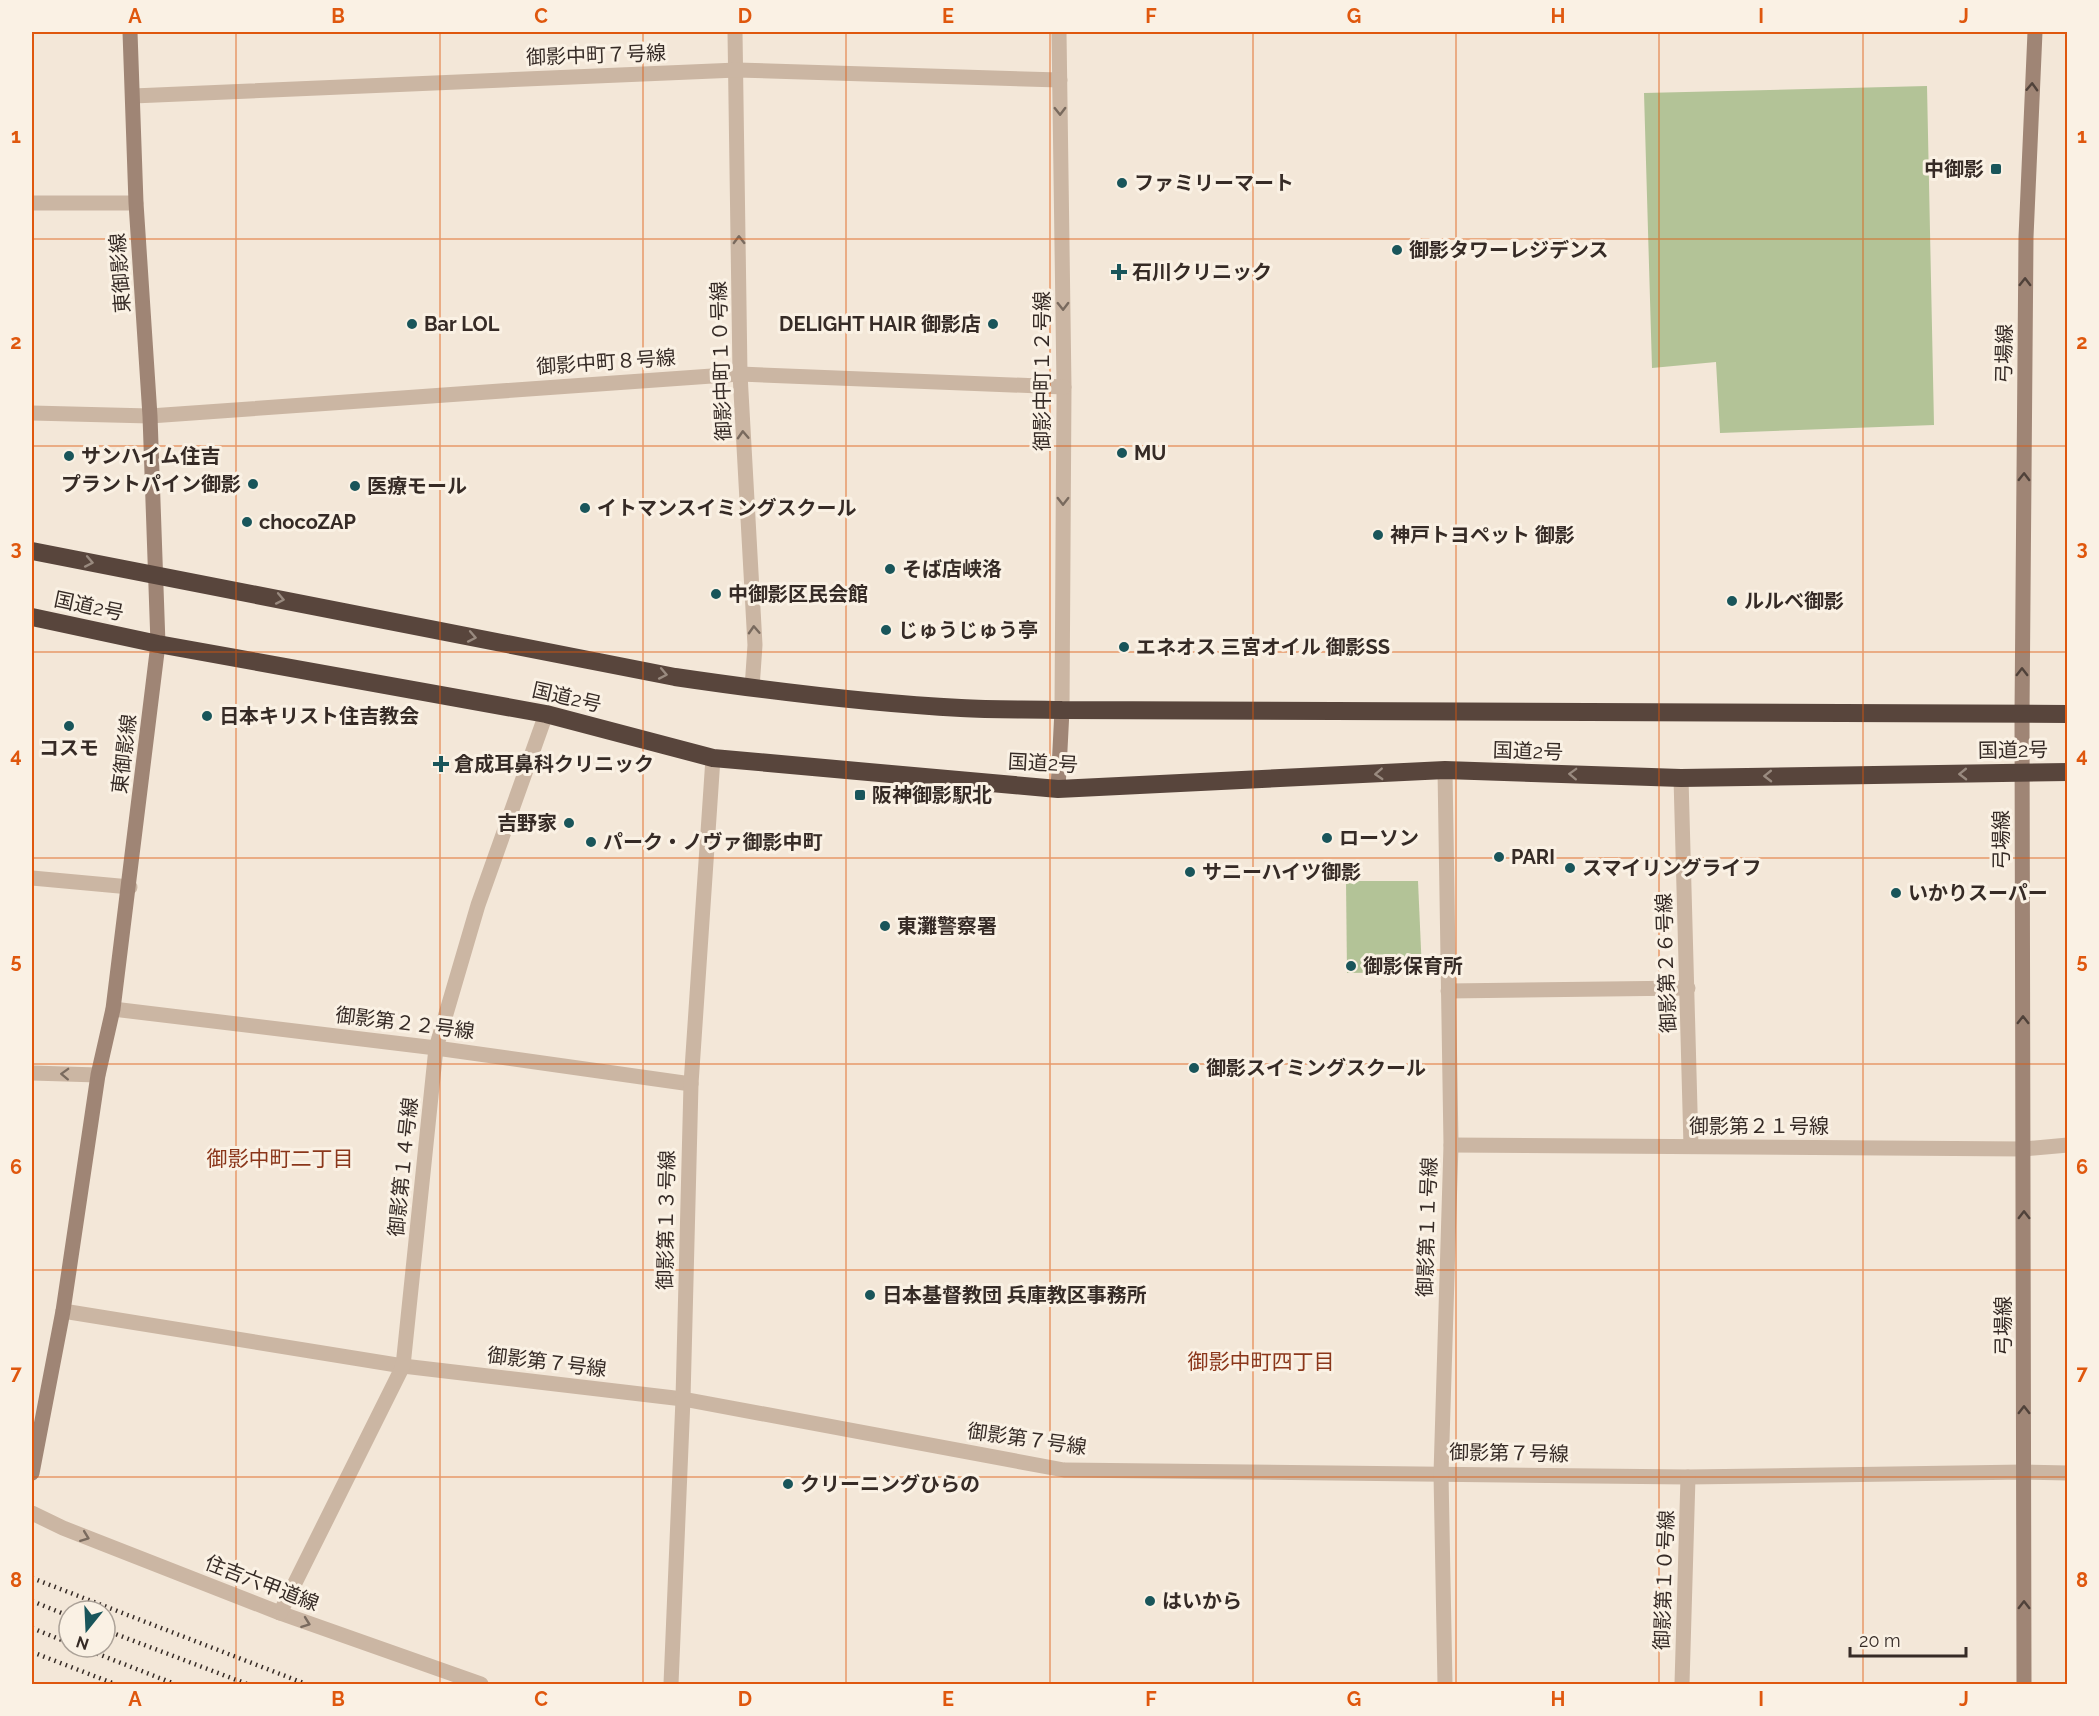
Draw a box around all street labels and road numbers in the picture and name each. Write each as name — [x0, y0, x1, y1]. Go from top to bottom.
street label: 御影中町７号線 — [526, 41, 666, 69]
street label: 東御影線 — [105, 232, 135, 314]
street label: 御影中町１０号線 — [706, 281, 736, 441]
street label: 御影中町１２号線 — [1030, 291, 1054, 451]
street label: 弓場線 — [1991, 324, 2017, 384]
street label: 御影中町８号線 — [535, 345, 677, 379]
street label: 国道2号 — [52, 587, 126, 625]
street label: 国道2号 — [530, 677, 604, 717]
street label: 東御影線 — [107, 713, 141, 795]
street label: 国道2号 — [1978, 737, 2048, 763]
street label: 国道2号 — [1492, 738, 1564, 764]
street label: 国道2号 — [1007, 749, 1079, 777]
street label: 弓場線 — [1989, 810, 2013, 870]
street label: 御影第２６号線 — [1652, 893, 1680, 1033]
street label: 御影第２２号線 — [334, 1003, 476, 1043]
street label: 御影第１４号線 — [384, 1096, 422, 1238]
street label: 御影第２１号線 — [1689, 1114, 1829, 1138]
street label: 御影第１３号線 — [653, 1150, 679, 1290]
street label: 御影第１１号線 — [1413, 1157, 1441, 1297]
street label: 弓場線 — [1991, 1296, 2015, 1356]
street label: 御影第７号線 — [486, 1343, 608, 1381]
street label: 御影第７号線 — [966, 1419, 1088, 1459]
street label: 御影第７号線 — [1449, 1440, 1569, 1466]
street label: 御影第１０号線 — [1650, 1510, 1678, 1650]
street label: 住吉六甲道線 — [202, 1550, 322, 1616]

